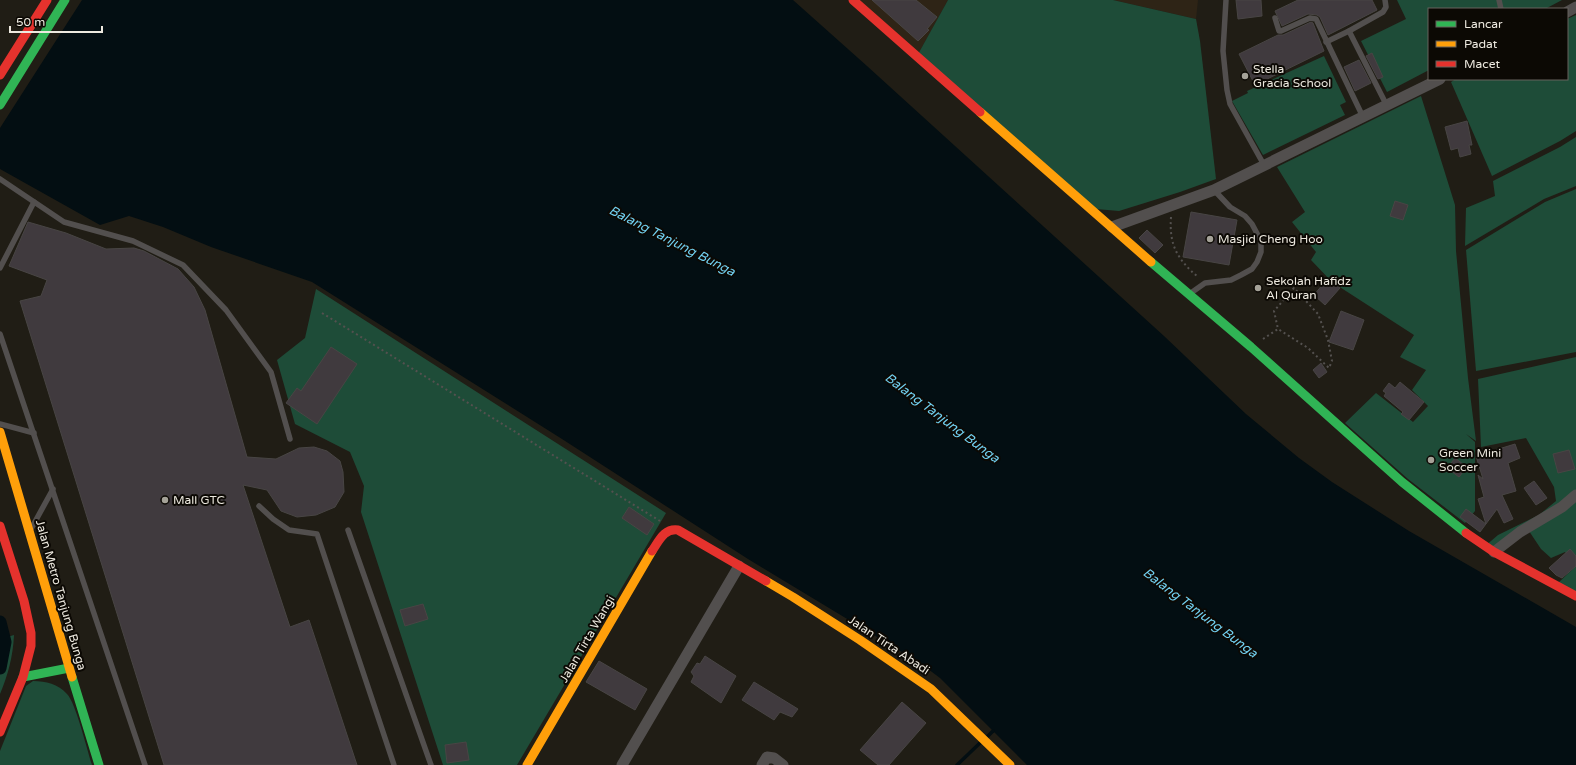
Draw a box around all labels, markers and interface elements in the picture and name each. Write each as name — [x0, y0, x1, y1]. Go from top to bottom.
scale bar — [10, 8, 102, 34]
legend — [1428, 8, 1568, 80]
text: 50 m — [16, 15, 45, 29]
text: Lancar — [1464, 17, 1503, 31]
text: Padat — [1464, 37, 1498, 51]
text: Macet — [1464, 57, 1500, 71]
place label: Stella Gracia School — [1253, 62, 1331, 90]
marker: Stella Gracia School — [1240, 71, 1250, 81]
water label: Balang Tanjung Bunga — [606, 202, 738, 280]
place label: Masjid Cheng Hoo — [1218, 232, 1323, 246]
marker: Masjid Cheng Hoo — [1205, 234, 1215, 244]
place label: Sekolah Hafidz Al Quran — [1266, 274, 1351, 302]
marker: Sekolah Hafidz Al Quran — [1253, 283, 1263, 293]
water label: Balang Tanjung Bunga — [881, 370, 1003, 467]
place label: Green Mini Soccer — [1439, 446, 1501, 474]
marker: Green Mini Soccer — [1426, 455, 1436, 465]
place label: Mall GTC — [173, 493, 225, 507]
marker: Mall GTC — [160, 495, 170, 505]
street label: Jalan Metro Tanjung Bunga — [33, 518, 89, 672]
water label: Balang Tanjung Bunga — [1139, 565, 1261, 662]
street label: Jalan Tirta Wangi — [556, 593, 618, 685]
street label: Jalan Tirta Abadi — [846, 612, 932, 678]

